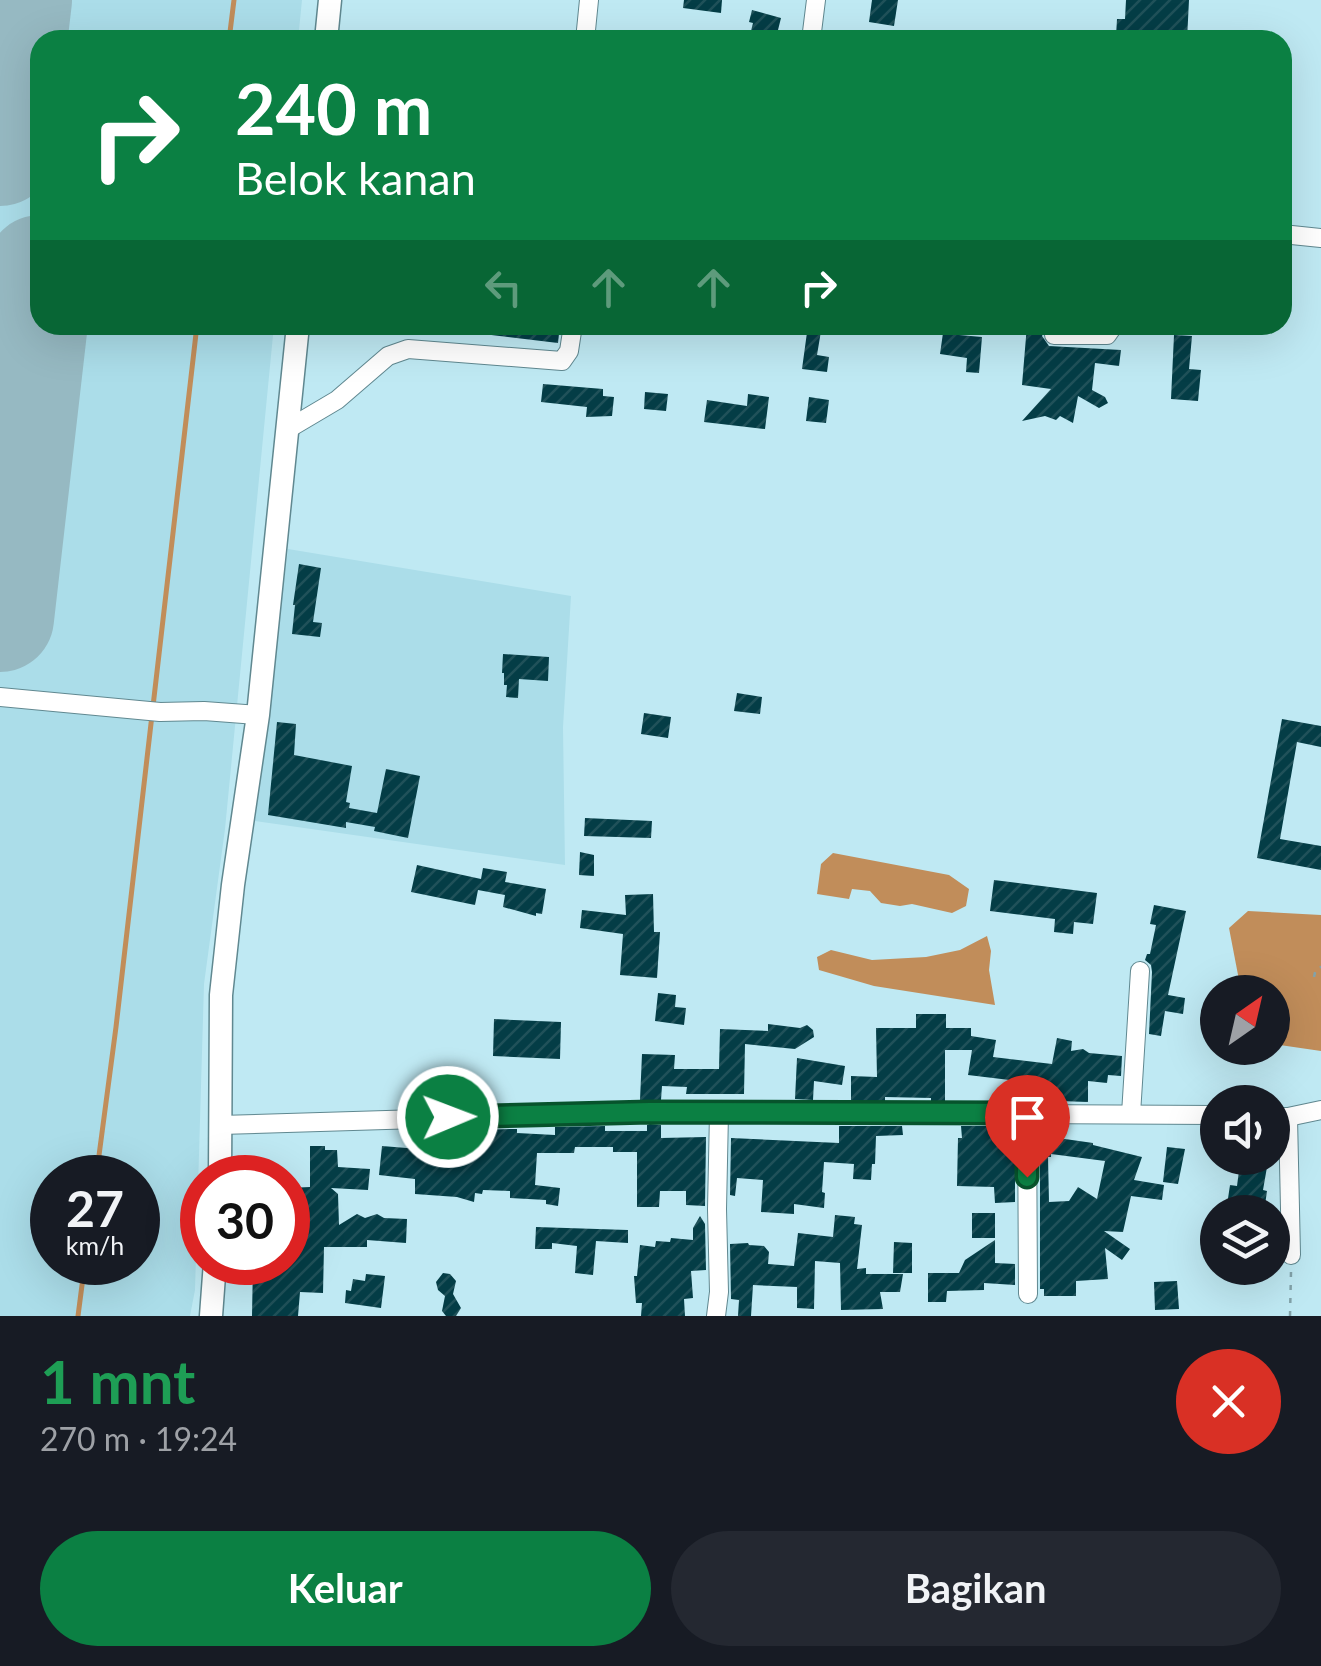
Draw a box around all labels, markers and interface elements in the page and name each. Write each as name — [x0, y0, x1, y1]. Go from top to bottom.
text: 240 m — [235, 66, 432, 150]
icon: right — [70, 70, 200, 200]
text: Belok kanan — [235, 151, 476, 205]
icon: left — [476, 260, 531, 315]
icon: ahead — [581, 260, 636, 315]
icon: ahead — [686, 260, 741, 315]
icon: right — [791, 260, 846, 315]
north arrow — [1200, 975, 1290, 1065]
map controls — [1200, 975, 1290, 1285]
position arrow — [396, 1065, 500, 1169]
pin — [985, 1075, 1070, 1178]
button: sound — [1200, 1085, 1290, 1175]
icon: arrive — [1000, 1090, 1055, 1145]
speed limit sign: 30 — [180, 1155, 310, 1285]
text: 27 — [66, 1178, 124, 1238]
button: layers — [1200, 1195, 1290, 1285]
text: km/h — [66, 1230, 124, 1260]
text: 1 mnt — [40, 1345, 195, 1417]
button: close — [1176, 1349, 1281, 1454]
text: 270 m · 19:24 — [40, 1419, 237, 1458]
button: Keluar — [40, 1531, 651, 1646]
button: Bagikan — [671, 1531, 1281, 1646]

